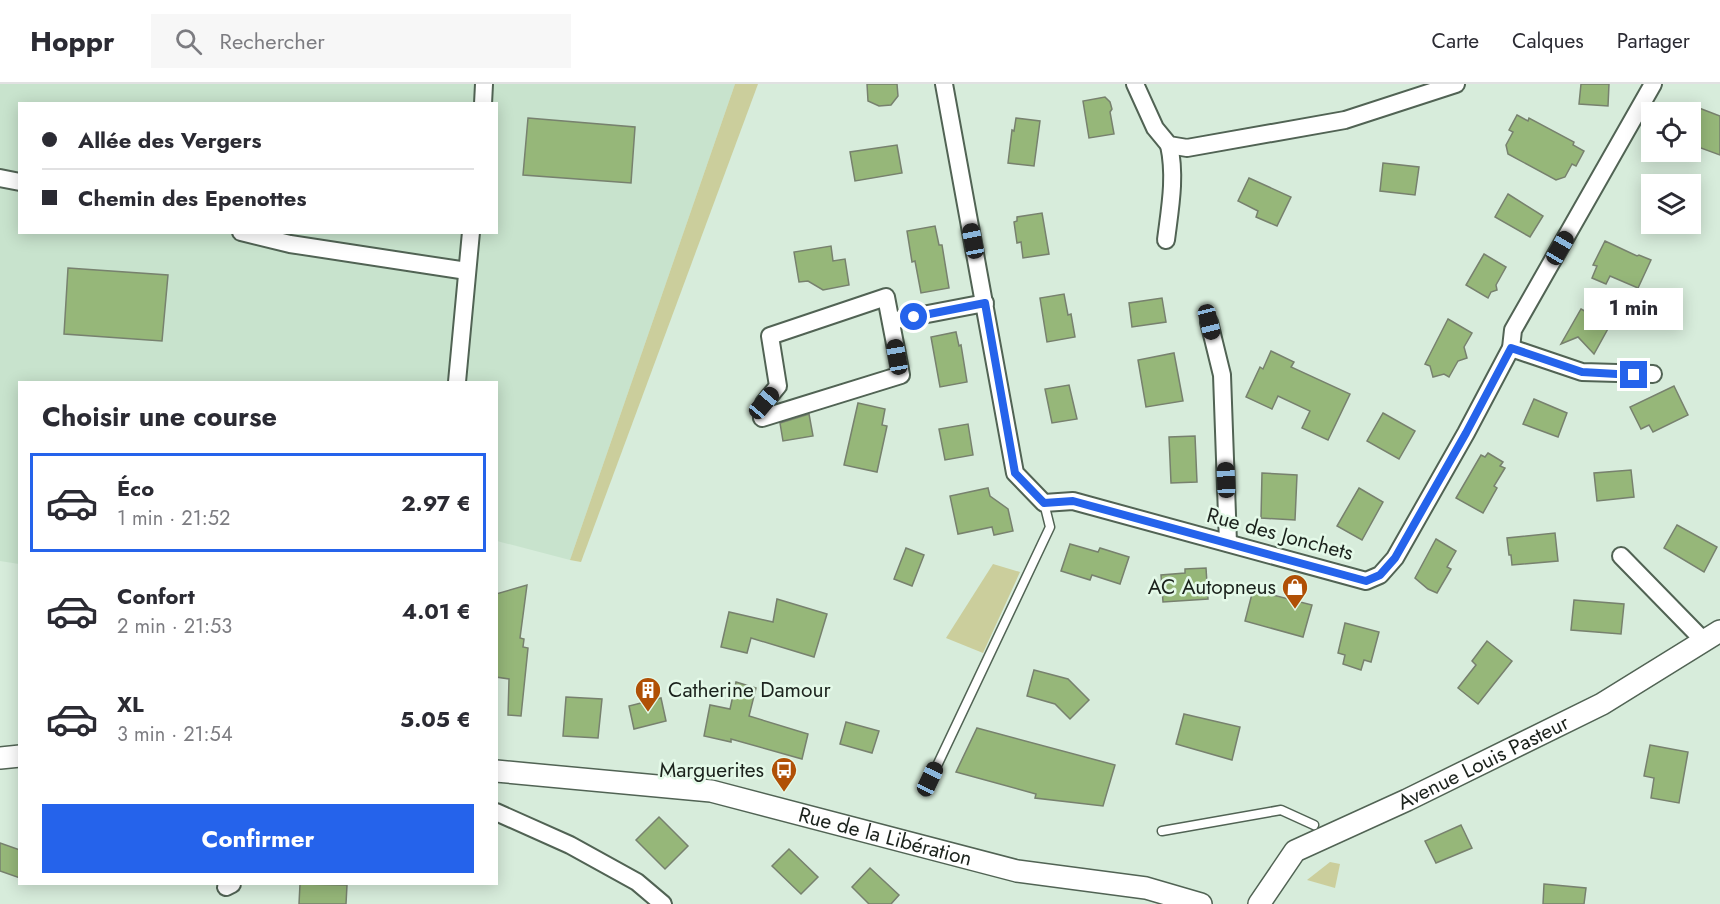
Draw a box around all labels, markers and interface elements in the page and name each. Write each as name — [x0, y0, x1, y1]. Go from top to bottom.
search box — [151, 14, 571, 68]
text: Hoppr — [30, 21, 115, 62]
icon: search — [172, 25, 205, 58]
text: Rechercher — [220, 25, 325, 57]
text: Carte — [1432, 26, 1479, 56]
text: Calques — [1512, 26, 1584, 56]
text: Partager — [1617, 26, 1690, 56]
map controls — [1641, 102, 1701, 234]
button: locate — [1641, 102, 1701, 162]
text: Allée des Vergers — [78, 124, 262, 156]
button: layers — [1641, 174, 1701, 234]
text: Chemin des Epenottes — [78, 182, 306, 214]
car — [961, 222, 985, 260]
car — [1543, 228, 1577, 268]
callout: 1 min — [1584, 288, 1684, 330]
text: 1 min — [1609, 294, 1658, 323]
car — [1196, 302, 1222, 342]
route start — [900, 303, 927, 330]
car — [885, 338, 909, 376]
route end — [1620, 361, 1647, 388]
car — [746, 383, 782, 423]
text: Choisir une course — [42, 397, 277, 436]
car — [1216, 462, 1236, 498]
text: Éco — [117, 472, 154, 504]
icon: car — [45, 476, 99, 530]
text: 2.97 € — [401, 487, 471, 519]
street label: Rue des Jonchets — [1203, 500, 1357, 568]
text: 1 min · 21:52 — [117, 504, 230, 533]
place label: AC Autopneus — [1148, 572, 1276, 602]
shop icon: AC Autopneus — [1280, 572, 1310, 610]
text: Confort — [117, 580, 195, 612]
icon: car — [45, 584, 99, 638]
text: 4.01 € — [402, 595, 471, 627]
text: 2 min · 21:53 — [117, 612, 232, 641]
building icon: Catherine Damour — [633, 675, 663, 713]
place label: Catherine Damour — [668, 675, 831, 705]
text: XL — [117, 688, 144, 720]
icon: car — [45, 692, 99, 746]
text: 5.05 € — [400, 703, 471, 735]
street label: Avenue Louis Pasteur — [1393, 707, 1575, 817]
text: 3 min · 21:54 — [117, 720, 233, 749]
place label: Marguerites — [659, 755, 764, 785]
bus stop icon: Marguerites — [769, 755, 799, 793]
car — [914, 759, 946, 799]
street label: Rue de la Libération — [795, 799, 975, 874]
button: Confirmer — [42, 804, 474, 873]

